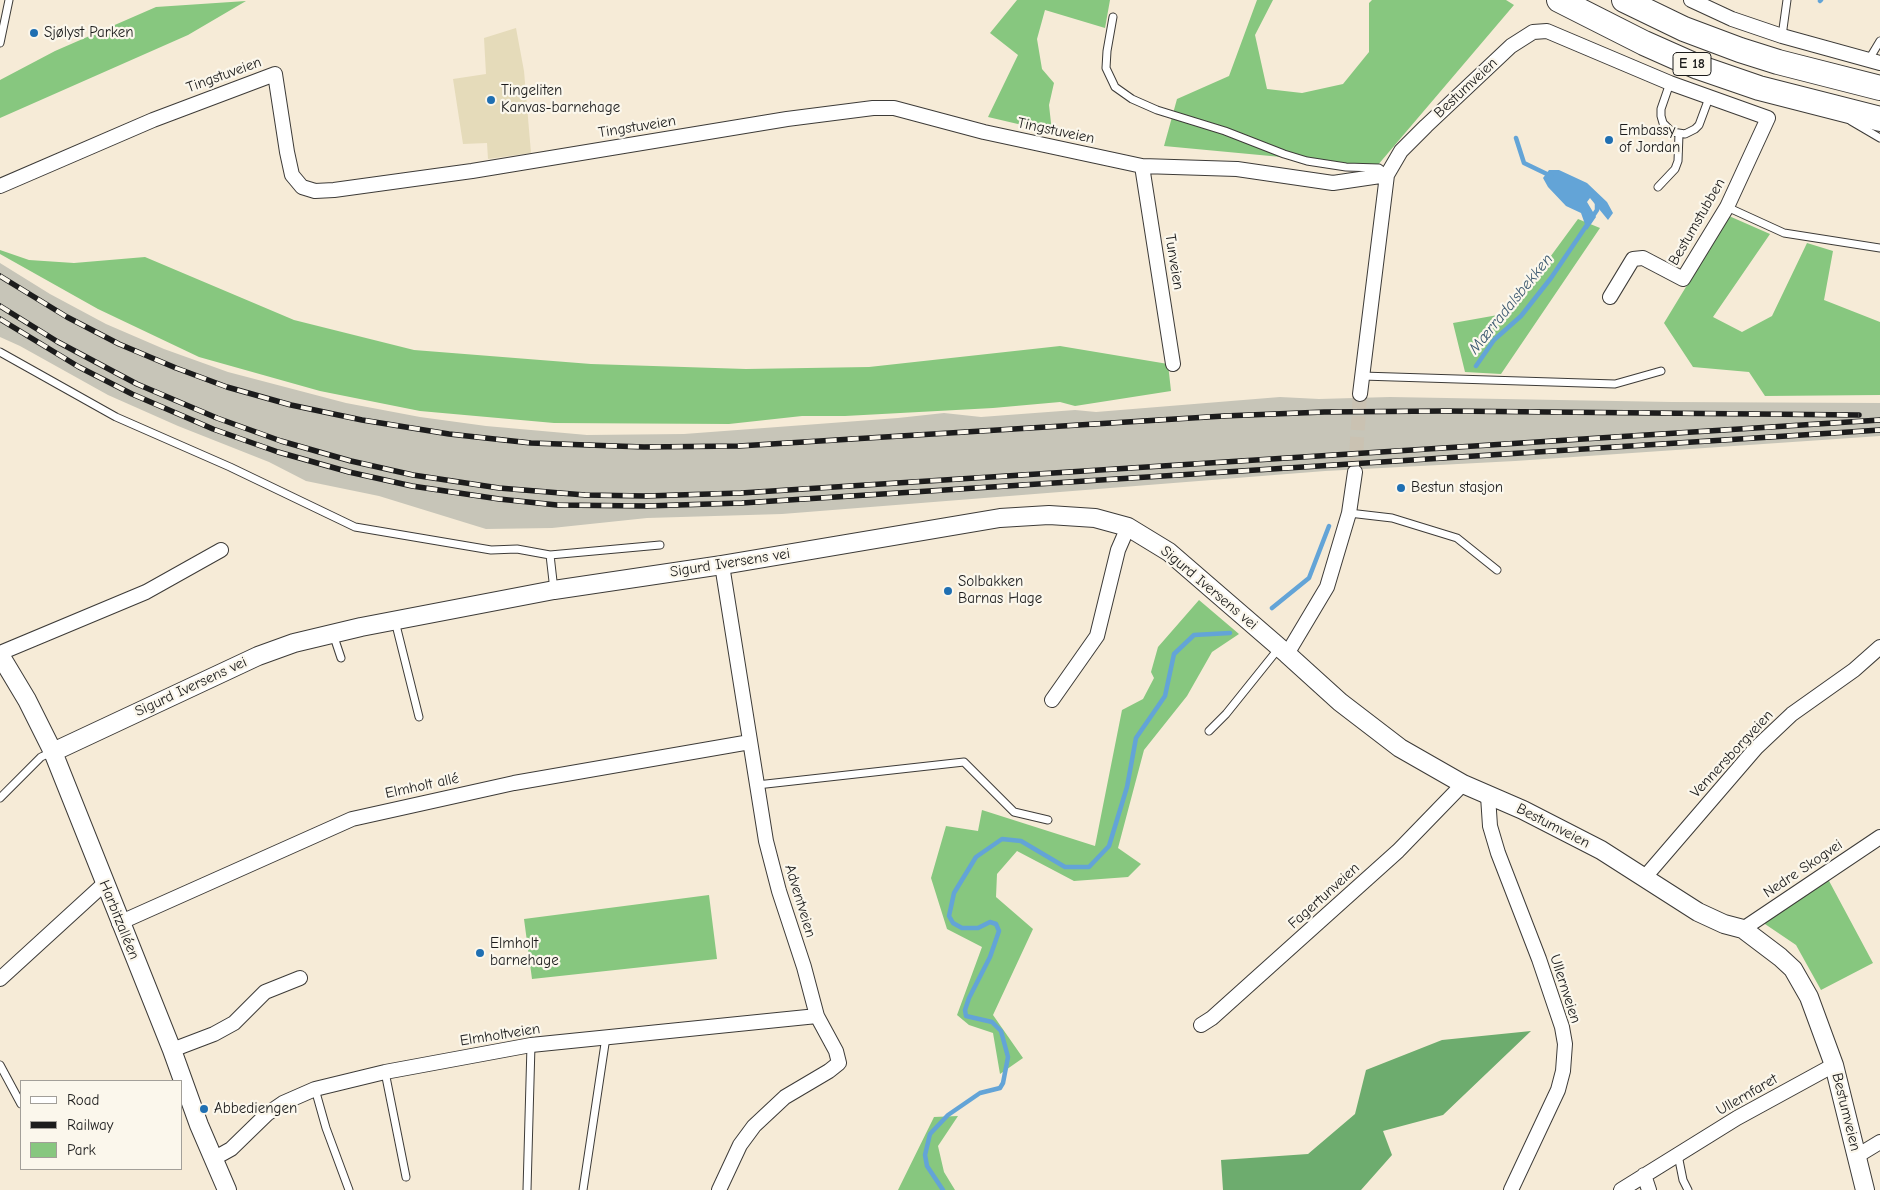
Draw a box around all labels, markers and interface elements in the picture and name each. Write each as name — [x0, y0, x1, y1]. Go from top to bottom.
place label: Sjølyst Parken — [44, 24, 134, 42]
marker: Sjølyst Parken — [28, 27, 40, 39]
road number: E 18 — [1673, 52, 1711, 76]
street label: Tingstuveien — [184, 53, 264, 97]
street label: Bestumveien — [1431, 54, 1501, 122]
place label: Tingeliten Kanvas-barnehage — [501, 82, 620, 117]
marker: Tingeliten Kanvas-barnehage — [485, 94, 497, 106]
street label: Tingstuveien — [597, 112, 677, 142]
street label: Tingstuveien — [1016, 114, 1096, 148]
place label: Embassy of Jordan — [1619, 122, 1680, 157]
marker: Embassy of Jordan — [1603, 134, 1615, 146]
street label: Bestumstubben — [1665, 175, 1729, 269]
street label: Tunveien — [1161, 233, 1187, 291]
water label: Mærradalsbekken — [1465, 250, 1557, 358]
place label: Bestun stasjon — [1411, 479, 1503, 497]
marker: Bestun stasjon — [1395, 482, 1407, 494]
street label: Sigurd Iversens vei — [1157, 542, 1261, 634]
street label: Sigurd Iversens vei — [669, 545, 791, 581]
place label: Solbakken Barnas Hage — [958, 573, 1042, 608]
marker: Solbakken Barnas Hage — [942, 585, 954, 597]
street label: Sigurd Iversens vei — [132, 653, 250, 721]
street label: Vennersborgveien — [1687, 707, 1777, 801]
street label: Elmholt allé — [383, 769, 461, 803]
street label: Bestumveien — [1513, 800, 1593, 852]
street label: Nedre Skogvei — [1760, 836, 1846, 902]
street label: Fagertunveien — [1285, 859, 1363, 933]
street label: Adventveien — [780, 862, 820, 940]
street label: Harbitzalléen — [95, 878, 143, 962]
place label: Elmholt barnehage — [490, 935, 559, 970]
marker: Elmholt barnehage — [474, 947, 486, 959]
street label: Ullernveien — [1545, 952, 1585, 1026]
street label: Elmholtveien — [459, 1020, 541, 1050]
street label: Ullernfaret — [1713, 1070, 1781, 1120]
street label: Bestumveien — [1828, 1071, 1864, 1153]
legend — [20, 1080, 182, 1170]
text: Road — [67, 1091, 99, 1109]
place label: Abbediengen — [214, 1100, 297, 1118]
marker: Abbediengen — [198, 1103, 210, 1115]
text: Railway — [67, 1116, 113, 1134]
text: Park — [67, 1141, 96, 1159]

